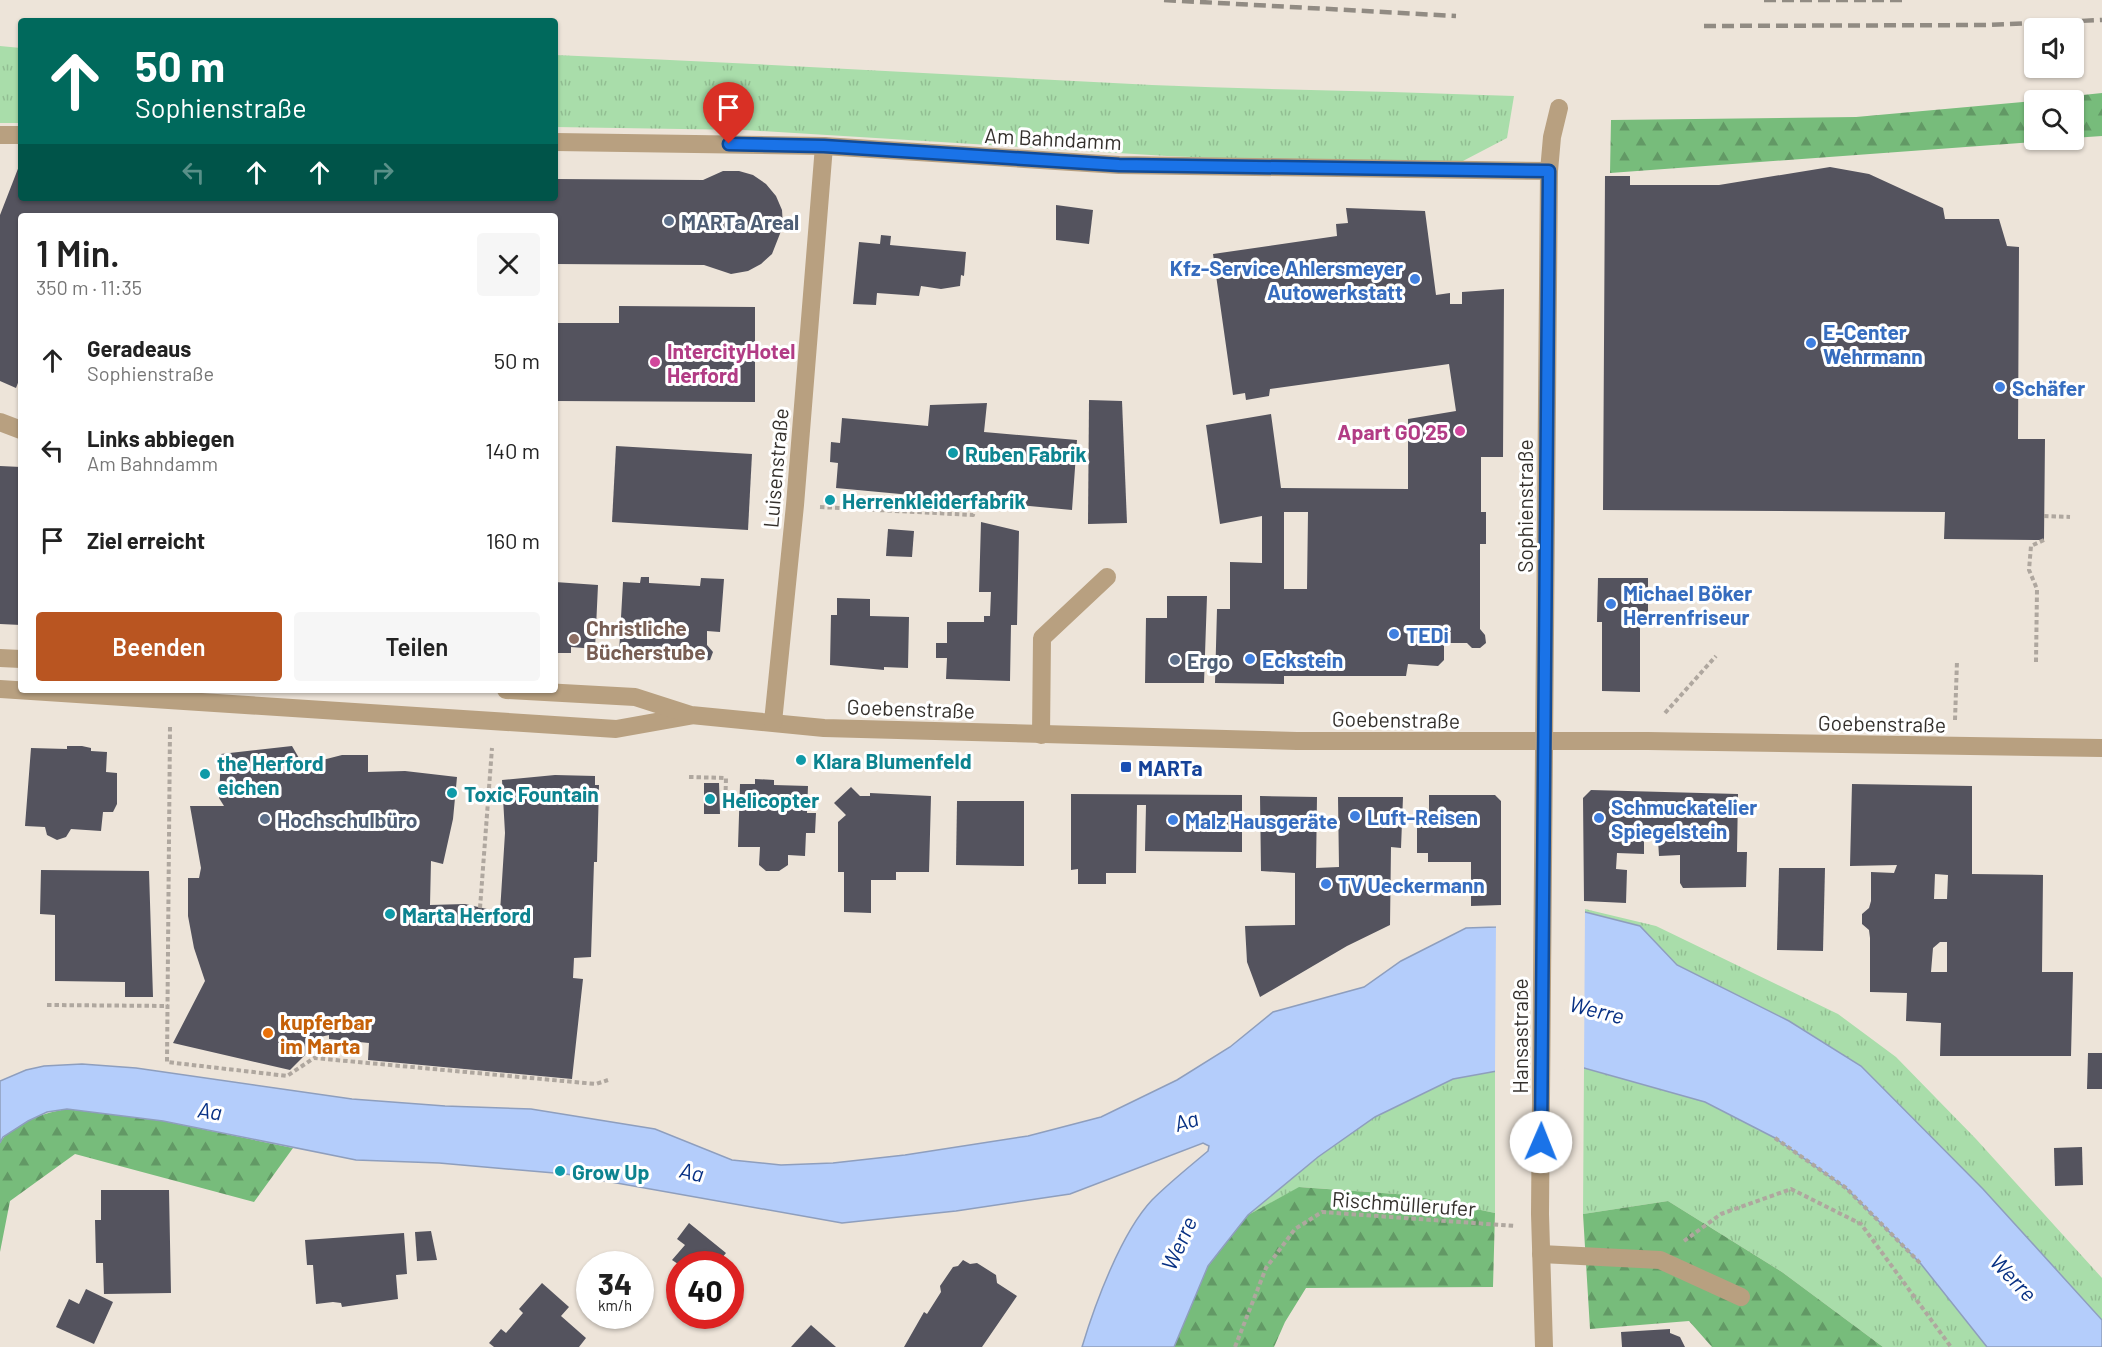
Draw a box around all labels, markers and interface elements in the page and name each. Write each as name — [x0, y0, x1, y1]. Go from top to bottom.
map controls — [2024, 18, 2084, 150]
button: sound — [2024, 18, 2084, 78]
text: 50 m — [135, 40, 225, 90]
icon: ahead — [36, 42, 114, 120]
pin — [703, 82, 754, 144]
button: search — [2024, 90, 2084, 150]
text: Sophienstraße — [135, 91, 307, 123]
icon: arrive — [712, 91, 745, 124]
street label: Am Bahndamm — [984, 122, 1122, 154]
icon: left — [177, 156, 210, 189]
icon: ahead — [240, 156, 273, 189]
icon: ahead — [303, 156, 336, 189]
icon: right — [366, 156, 399, 189]
place label: MARTa Areal — [681, 209, 799, 234]
marker: MARTa Areal — [662, 214, 676, 228]
text: 1 Min. — [36, 231, 120, 274]
button: close — [477, 233, 540, 296]
place label: Kfz-Service Ahlersmeyer Autowerkstatt — [1170, 255, 1403, 304]
marker: Kfz-Service Ahlersmeyer Autowerkstatt — [1408, 272, 1422, 286]
text: 350 m · 11:35 — [36, 275, 142, 299]
place label: E-Center Wehrmann — [1823, 319, 1923, 368]
text: Geradeaus — [87, 335, 191, 361]
marker: E-Center Wehrmann — [1804, 336, 1818, 350]
place label: IntercityHotel Herford — [667, 338, 795, 387]
icon: ahead — [36, 344, 69, 377]
text: 50 m — [494, 347, 540, 373]
marker: IntercityHotel Herford — [648, 355, 662, 369]
text: Sophienstraße — [87, 361, 214, 385]
place label: Schäfer — [2012, 375, 2085, 400]
marker: Schäfer — [1993, 380, 2007, 394]
street label: Luisenstraße — [757, 407, 793, 529]
place label: Apart GO 25 — [1337, 419, 1448, 444]
marker: Apart GO 25 — [1453, 424, 1467, 438]
text: Links abbiegen — [87, 425, 235, 451]
icon: left — [36, 434, 69, 467]
text: 140 m — [485, 437, 540, 463]
street label: Sophienstraße — [1512, 439, 1537, 573]
place label: Ruben Fabrik — [965, 441, 1087, 466]
marker: Ruben Fabrik — [946, 446, 960, 460]
text: Am Bahndamm — [87, 451, 218, 475]
place label: Herrenkleiderfabrik — [842, 488, 1026, 513]
marker: Herrenkleiderfabrik — [823, 493, 837, 507]
icon: arrive — [36, 524, 69, 557]
text: Ziel erreicht — [87, 527, 205, 553]
text: 160 m — [486, 527, 540, 553]
place label: Michael Böker Herrenfriseur — [1623, 580, 1752, 629]
marker: Michael Böker Herrenfriseur — [1604, 597, 1618, 611]
button: Beenden — [36, 612, 282, 681]
button: Teilen — [294, 612, 540, 681]
place label: Christliche Bücherstube — [586, 615, 706, 664]
place label: TEDi — [1406, 622, 1449, 647]
marker: TEDi — [1387, 627, 1401, 641]
marker: Christliche Bücherstube — [567, 632, 581, 646]
place label: Eckstein — [1262, 647, 1343, 672]
place label: Ergo — [1187, 648, 1230, 673]
marker: Eckstein — [1243, 652, 1257, 666]
marker: Ergo — [1168, 653, 1182, 667]
street label: Goebenstraße — [846, 693, 976, 723]
street label: Goebenstraße — [1332, 705, 1460, 733]
street label: Goebenstraße — [1818, 709, 1946, 737]
place label: Klara Blumenfeld — [813, 748, 972, 773]
place label: the Herford eichen — [217, 750, 324, 799]
marker: Klara Blumenfeld — [794, 753, 808, 767]
place label: MARTa — [1138, 755, 1203, 780]
marker: MARTa — [1119, 760, 1133, 774]
marker: the Herford eichen — [198, 767, 212, 781]
place label: Toxic Fountain — [464, 781, 599, 806]
marker: Toxic Fountain — [445, 786, 459, 800]
place label: Helicopter — [722, 787, 819, 812]
marker: Helicopter — [703, 792, 717, 806]
place label: Schmuckatelier Spiegelstein — [1611, 794, 1757, 843]
place label: Luft-Reisen — [1367, 804, 1478, 829]
place label: Hochschulbüro — [277, 807, 417, 832]
place label: Malz Hausgeräte — [1185, 808, 1338, 833]
marker: Luft-Reisen — [1348, 809, 1362, 823]
marker: Schmuckatelier Spiegelstein — [1592, 811, 1606, 825]
marker: Hochschulbüro — [258, 812, 272, 826]
marker: Malz Hausgeräte — [1166, 813, 1180, 827]
place label: TV Ueckermann — [1338, 872, 1485, 897]
marker: TV Ueckermann — [1319, 877, 1333, 891]
place label: Marta Herford — [402, 902, 531, 927]
marker: Marta Herford — [383, 907, 397, 921]
street label: Hansastraße — [1507, 978, 1532, 1094]
water label: Werre — [1567, 990, 1627, 1028]
place label: kupferbar im Marta — [280, 1009, 373, 1058]
marker: kupferbar im Marta — [261, 1026, 275, 1040]
water label: Aa — [196, 1095, 224, 1125]
water label: Aa — [1171, 1104, 1201, 1136]
position arrow — [1509, 1110, 1573, 1174]
water label: Aa — [677, 1156, 707, 1186]
place label: Grow Up — [572, 1159, 650, 1184]
marker: Grow Up — [553, 1164, 567, 1178]
street label: Rischmüllerufer — [1331, 1185, 1477, 1221]
water label: Werre — [1155, 1212, 1201, 1274]
water label: Werre — [1985, 1248, 2043, 1306]
speed limit sign: 40 — [666, 1251, 744, 1329]
text: 34 — [598, 1265, 632, 1301]
text: km/h — [598, 1296, 632, 1314]

